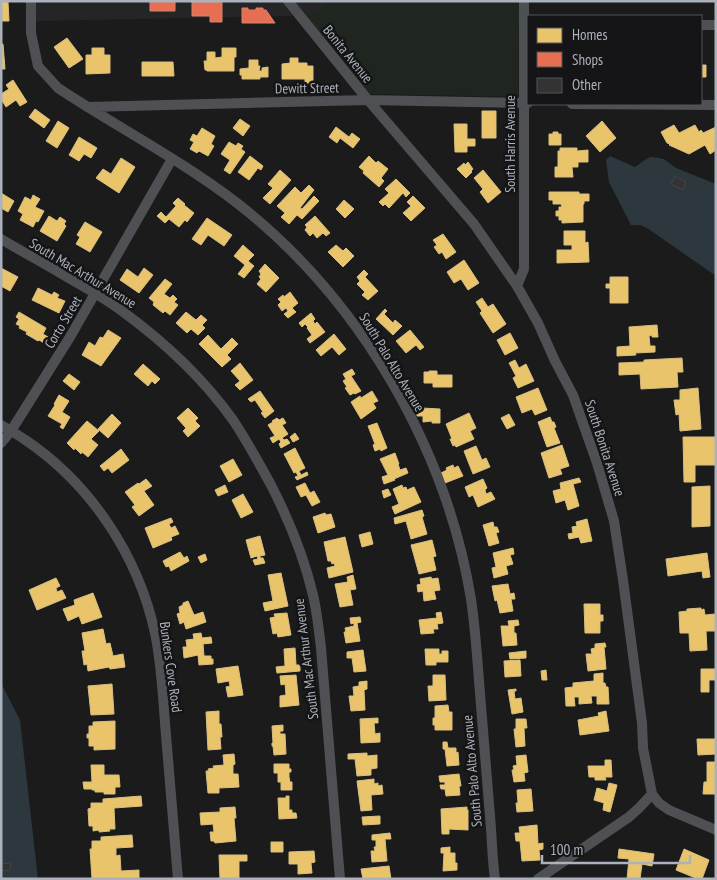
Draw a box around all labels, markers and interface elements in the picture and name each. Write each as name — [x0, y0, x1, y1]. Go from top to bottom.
legend — [527, 15, 702, 105]
street label: Bonita Avenue — [319, 21, 377, 87]
text: Homes — [572, 25, 608, 44]
text: Shops — [572, 50, 603, 69]
text: Other — [572, 75, 602, 94]
street label: Dewitt Street — [275, 78, 339, 98]
street label: South Harris Avenue — [501, 95, 519, 193]
street label: South Mac Arthur Avenue — [26, 234, 140, 312]
street label: Corto Street — [40, 292, 86, 351]
street label: South Palo Alto Avenue — [355, 309, 429, 415]
street label: South Bonita Avenue — [581, 397, 629, 499]
street label: South Mac Arthur Avenue — [290, 597, 322, 720]
street label: Bunkers Cove Road — [156, 620, 186, 714]
street label: South Palo Alto Avenue — [458, 714, 486, 828]
scale bar — [542, 832, 690, 864]
text: 100 m — [550, 840, 583, 859]

